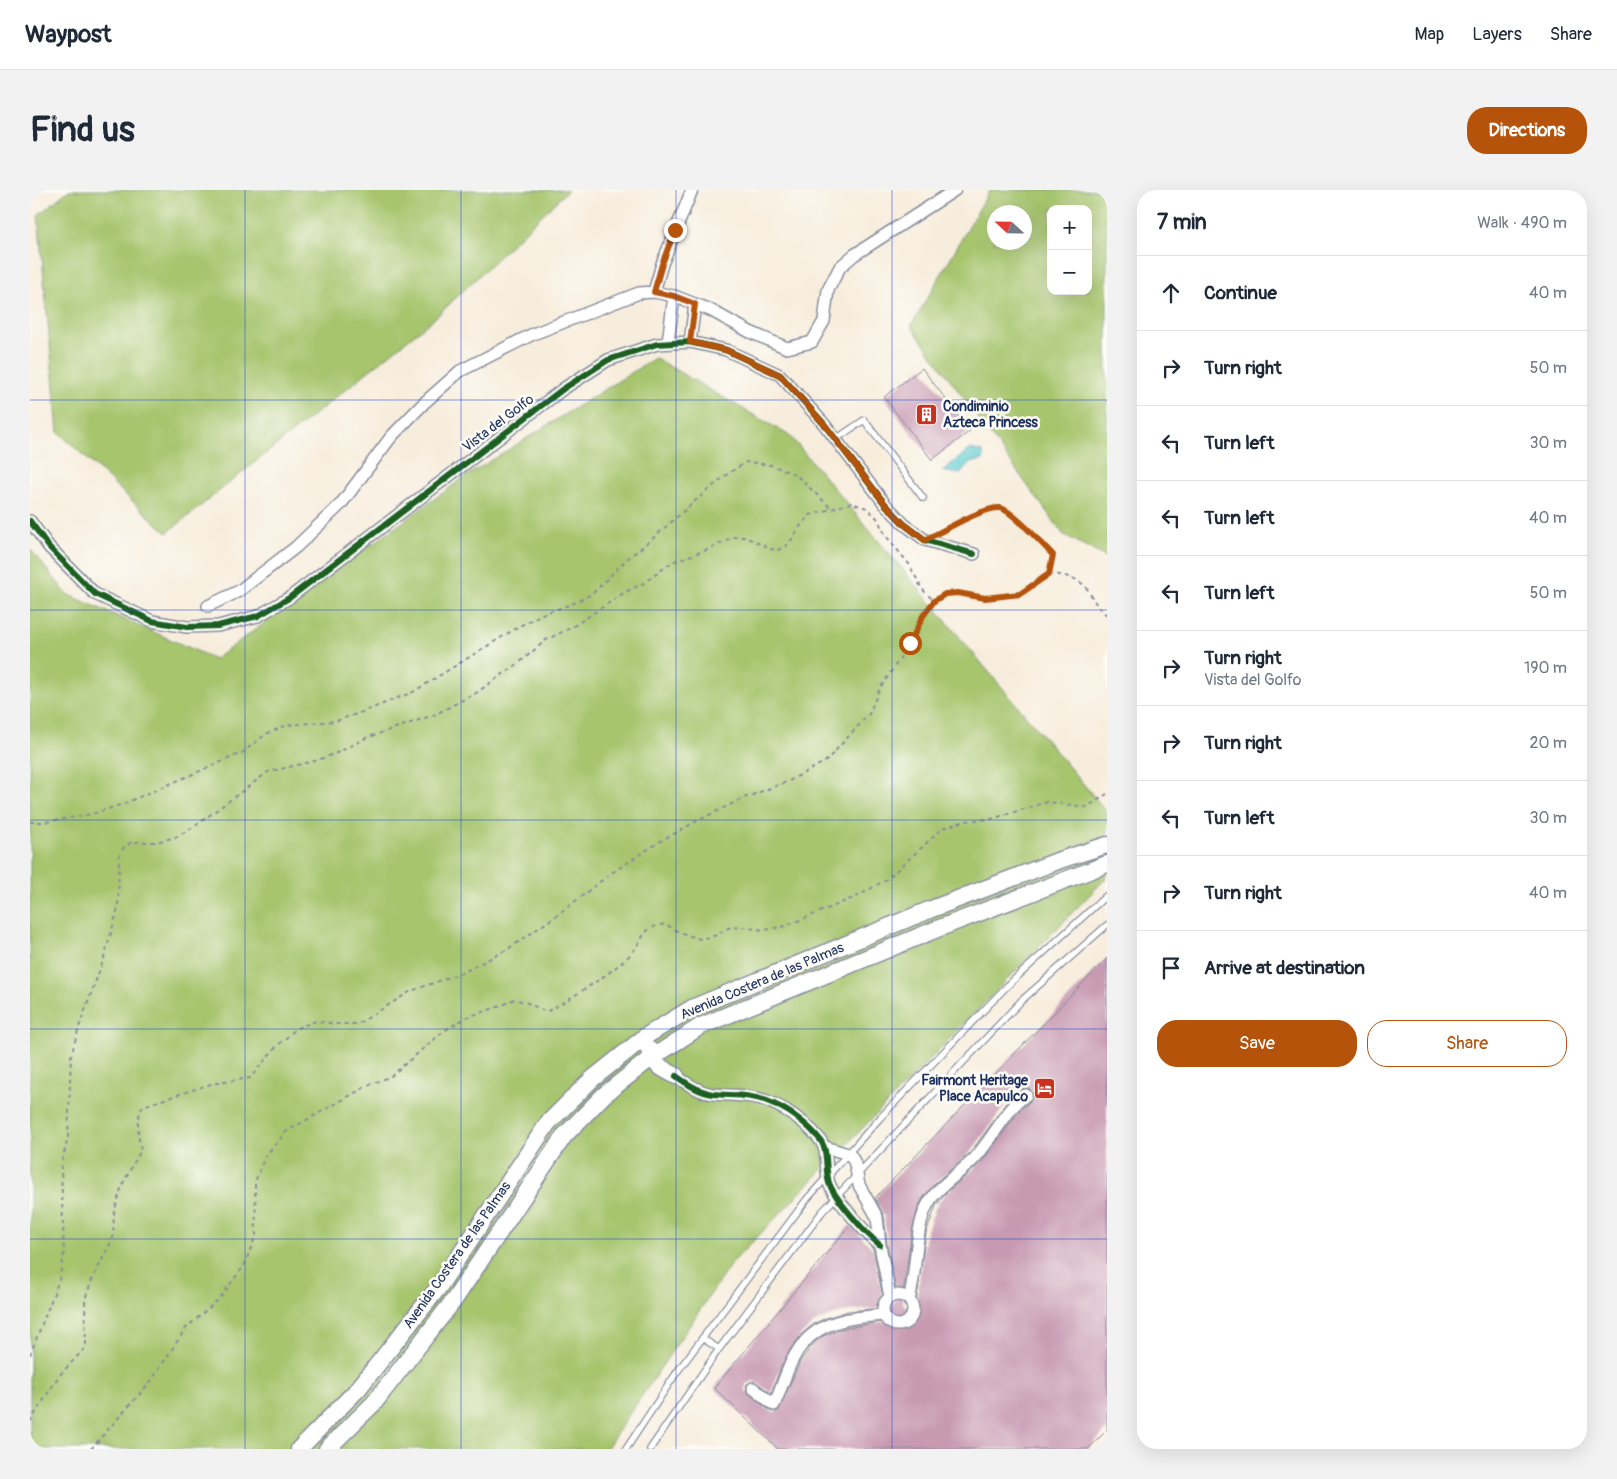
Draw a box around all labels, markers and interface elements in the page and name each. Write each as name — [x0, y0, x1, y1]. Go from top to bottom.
text: Waypost — [25, 20, 112, 49]
text: Map — [1415, 23, 1444, 46]
text: Layers — [1472, 23, 1522, 46]
text: Share — [1550, 23, 1592, 46]
button: Directions — [1467, 107, 1587, 154]
text: Find us — [30, 108, 135, 152]
north arrow — [987, 205, 1032, 250]
map controls — [1047, 205, 1092, 295]
button: + — [1047, 205, 1092, 250]
text: 7 min — [1157, 209, 1207, 236]
text: Walk · 490 m — [1477, 213, 1567, 233]
route end — [664, 219, 687, 242]
button: − — [1047, 250, 1092, 295]
icon: ahead — [1157, 279, 1185, 307]
text: Continue — [1204, 281, 1277, 305]
text: 40 m — [1529, 283, 1567, 303]
icon: right — [1157, 354, 1185, 382]
text: Turn right — [1204, 356, 1282, 380]
text: 50 m — [1530, 358, 1567, 378]
street label: Vista del Golfo — [459, 390, 537, 455]
place label: Condiminio Azteca Princess — [943, 398, 1038, 431]
building icon: Condiminio Azteca Princess — [915, 402, 939, 426]
icon: left — [1157, 429, 1185, 457]
text: Turn left — [1204, 431, 1274, 455]
text: 30 m — [1529, 433, 1567, 453]
icon: left — [1157, 504, 1185, 532]
text: Turn left — [1204, 506, 1274, 530]
text: 40 m — [1529, 508, 1567, 528]
icon: left — [1157, 579, 1185, 607]
text: Turn left — [1204, 581, 1274, 605]
text: 50 m — [1530, 583, 1567, 603]
route start — [899, 632, 922, 655]
text: Turn right — [1204, 646, 1282, 670]
icon: right — [1157, 654, 1185, 682]
text: 190 m — [1524, 658, 1567, 678]
text: Vista del Golfo — [1204, 670, 1301, 690]
icon: right — [1157, 729, 1185, 757]
text: Turn right — [1204, 731, 1282, 755]
text: 20 m — [1529, 733, 1567, 753]
icon: left — [1157, 804, 1185, 832]
text: Turn left — [1204, 806, 1274, 830]
text: 30 m — [1529, 808, 1567, 828]
icon: right — [1157, 879, 1185, 907]
text: Turn right — [1204, 881, 1282, 905]
text: 40 m — [1529, 883, 1567, 903]
street label: Avenida Costera de las Palmas — [678, 939, 847, 1023]
icon: arrive — [1157, 954, 1185, 982]
text: Arrive at destination — [1204, 956, 1365, 980]
button: Save — [1157, 1020, 1357, 1067]
button: Share — [1367, 1020, 1567, 1067]
place label: Fairmont Heritage Place Acapulco — [921, 1072, 1029, 1105]
hotel icon: Fairmont Heritage Place Acapulco — [1032, 1076, 1056, 1100]
street label: Avenida Costera de las Palmas — [400, 1178, 515, 1332]

